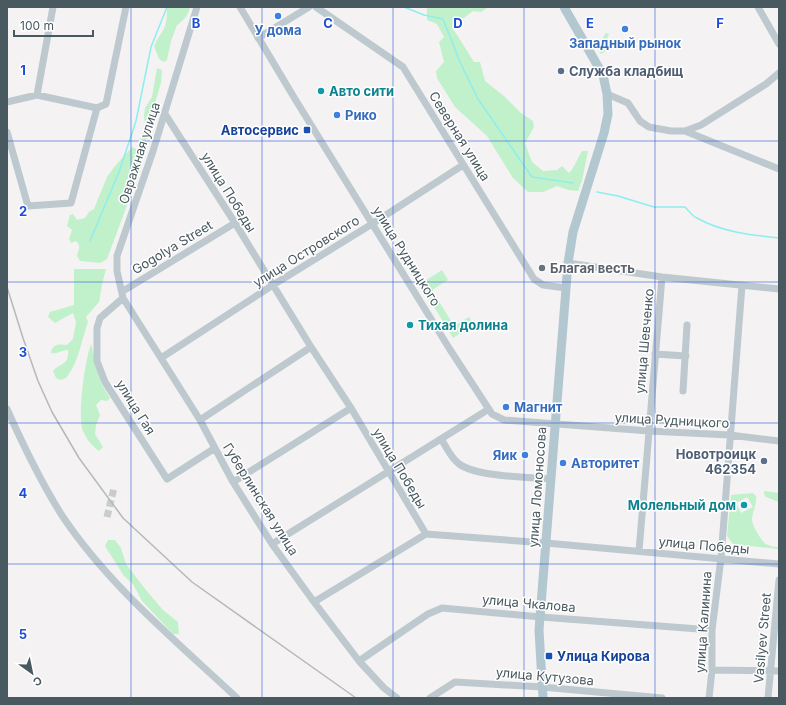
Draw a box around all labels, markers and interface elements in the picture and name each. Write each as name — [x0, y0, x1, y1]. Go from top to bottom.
marker: У дома — [273, 11, 283, 21]
scale bar — [14, 12, 93, 38]
text: B — [192, 15, 201, 31]
text: C — [323, 15, 333, 31]
text: D — [453, 15, 463, 31]
text: E — [586, 15, 594, 31]
text: F — [716, 15, 724, 31]
text: 100 m — [20, 18, 54, 33]
place label: У дома — [255, 22, 301, 38]
marker: Западный рынок — [620, 24, 630, 34]
place label: Западный рынок — [569, 35, 682, 51]
text: 1 — [20, 62, 26, 78]
place label: Служба кладбищ — [569, 63, 684, 79]
marker: Служба кладбищ — [556, 66, 566, 76]
place label: Авто сити — [329, 83, 394, 99]
marker: Авто сити — [316, 86, 326, 96]
street label: Северная улица — [426, 88, 494, 184]
street label: Овражная улица — [115, 100, 163, 206]
place label: Рико — [345, 107, 377, 123]
marker: Рико — [332, 110, 342, 120]
place label: Автосервис — [221, 122, 299, 138]
marker: Автосервис — [302, 125, 312, 135]
street label: улица Победы — [198, 149, 260, 235]
text: 2 — [19, 203, 27, 219]
street label: улица Рудницкого — [370, 203, 444, 309]
street label: улица Островского — [250, 212, 362, 290]
street label: Gogolya Street — [129, 217, 215, 277]
place label: Благая весть — [550, 260, 635, 276]
marker: Благая весть — [537, 263, 547, 273]
street label: улица Шевченко — [631, 288, 657, 394]
place label: Тихая долина — [418, 317, 508, 333]
marker: Тихая долина — [405, 320, 415, 330]
text: 3 — [19, 344, 27, 360]
street label: улица Гая — [113, 377, 159, 437]
place label: Магнит — [514, 399, 563, 415]
marker: Магнит — [501, 402, 511, 412]
street label: улица Рудницкого — [614, 409, 730, 431]
street label: улица Победы — [370, 425, 430, 511]
street label: улица Ломоносова — [525, 426, 549, 548]
street label: Губерлинская улица — [220, 440, 302, 558]
place label: Новотроицк 462354 — [676, 446, 756, 477]
place label: Яик — [493, 447, 517, 463]
marker: Яик — [520, 450, 530, 460]
place label: Авторитет — [571, 455, 640, 471]
marker: Новотроицк 462354 — [759, 456, 769, 466]
marker: Авторитет — [558, 458, 568, 468]
text: 4 — [19, 485, 28, 501]
place label: Молельный дом — [628, 497, 736, 513]
marker: Молельный дом — [739, 500, 749, 510]
street label: улица Победы — [658, 533, 750, 557]
street label: улица Калинина — [691, 570, 715, 674]
street label: улица Чкалова — [481, 591, 577, 615]
street label: Vasilyev Street — [750, 592, 774, 684]
text: 5 — [19, 626, 27, 642]
place label: Улица Кирова — [557, 648, 650, 664]
marker: Улица Кирова — [544, 651, 554, 661]
north arrow — [12, 653, 52, 693]
street label: улица Кутузова — [495, 664, 595, 688]
text: С — [30, 673, 45, 689]

